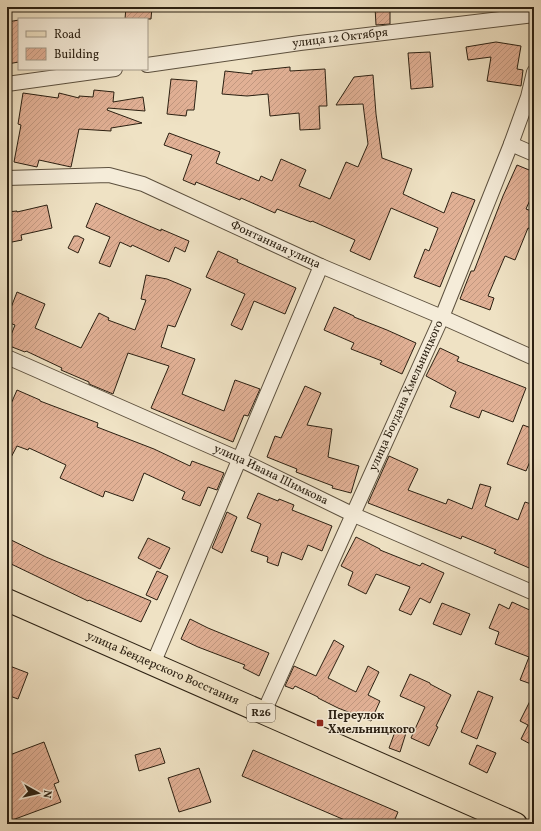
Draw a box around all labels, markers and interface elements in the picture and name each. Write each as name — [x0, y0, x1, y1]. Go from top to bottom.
legend — [18, 18, 148, 70]
street label: улица 12 Октября — [291, 25, 389, 52]
text: Road — [54, 27, 81, 43]
text: Building — [54, 47, 99, 63]
street label: Фонтанная улица — [228, 217, 323, 273]
street label: улица Богдана Хмельницкого — [366, 318, 447, 474]
street label: улица Ивана Шимкова — [211, 441, 331, 509]
street label: улица Бендерского Восстания — [84, 628, 241, 709]
road number: R26 — [247, 704, 275, 722]
place label: Переулок Хмельницкого — [328, 708, 415, 738]
marker: Переулок Хмельницкого — [315, 718, 325, 728]
north arrow — [18, 773, 58, 813]
text: N — [38, 789, 54, 799]

